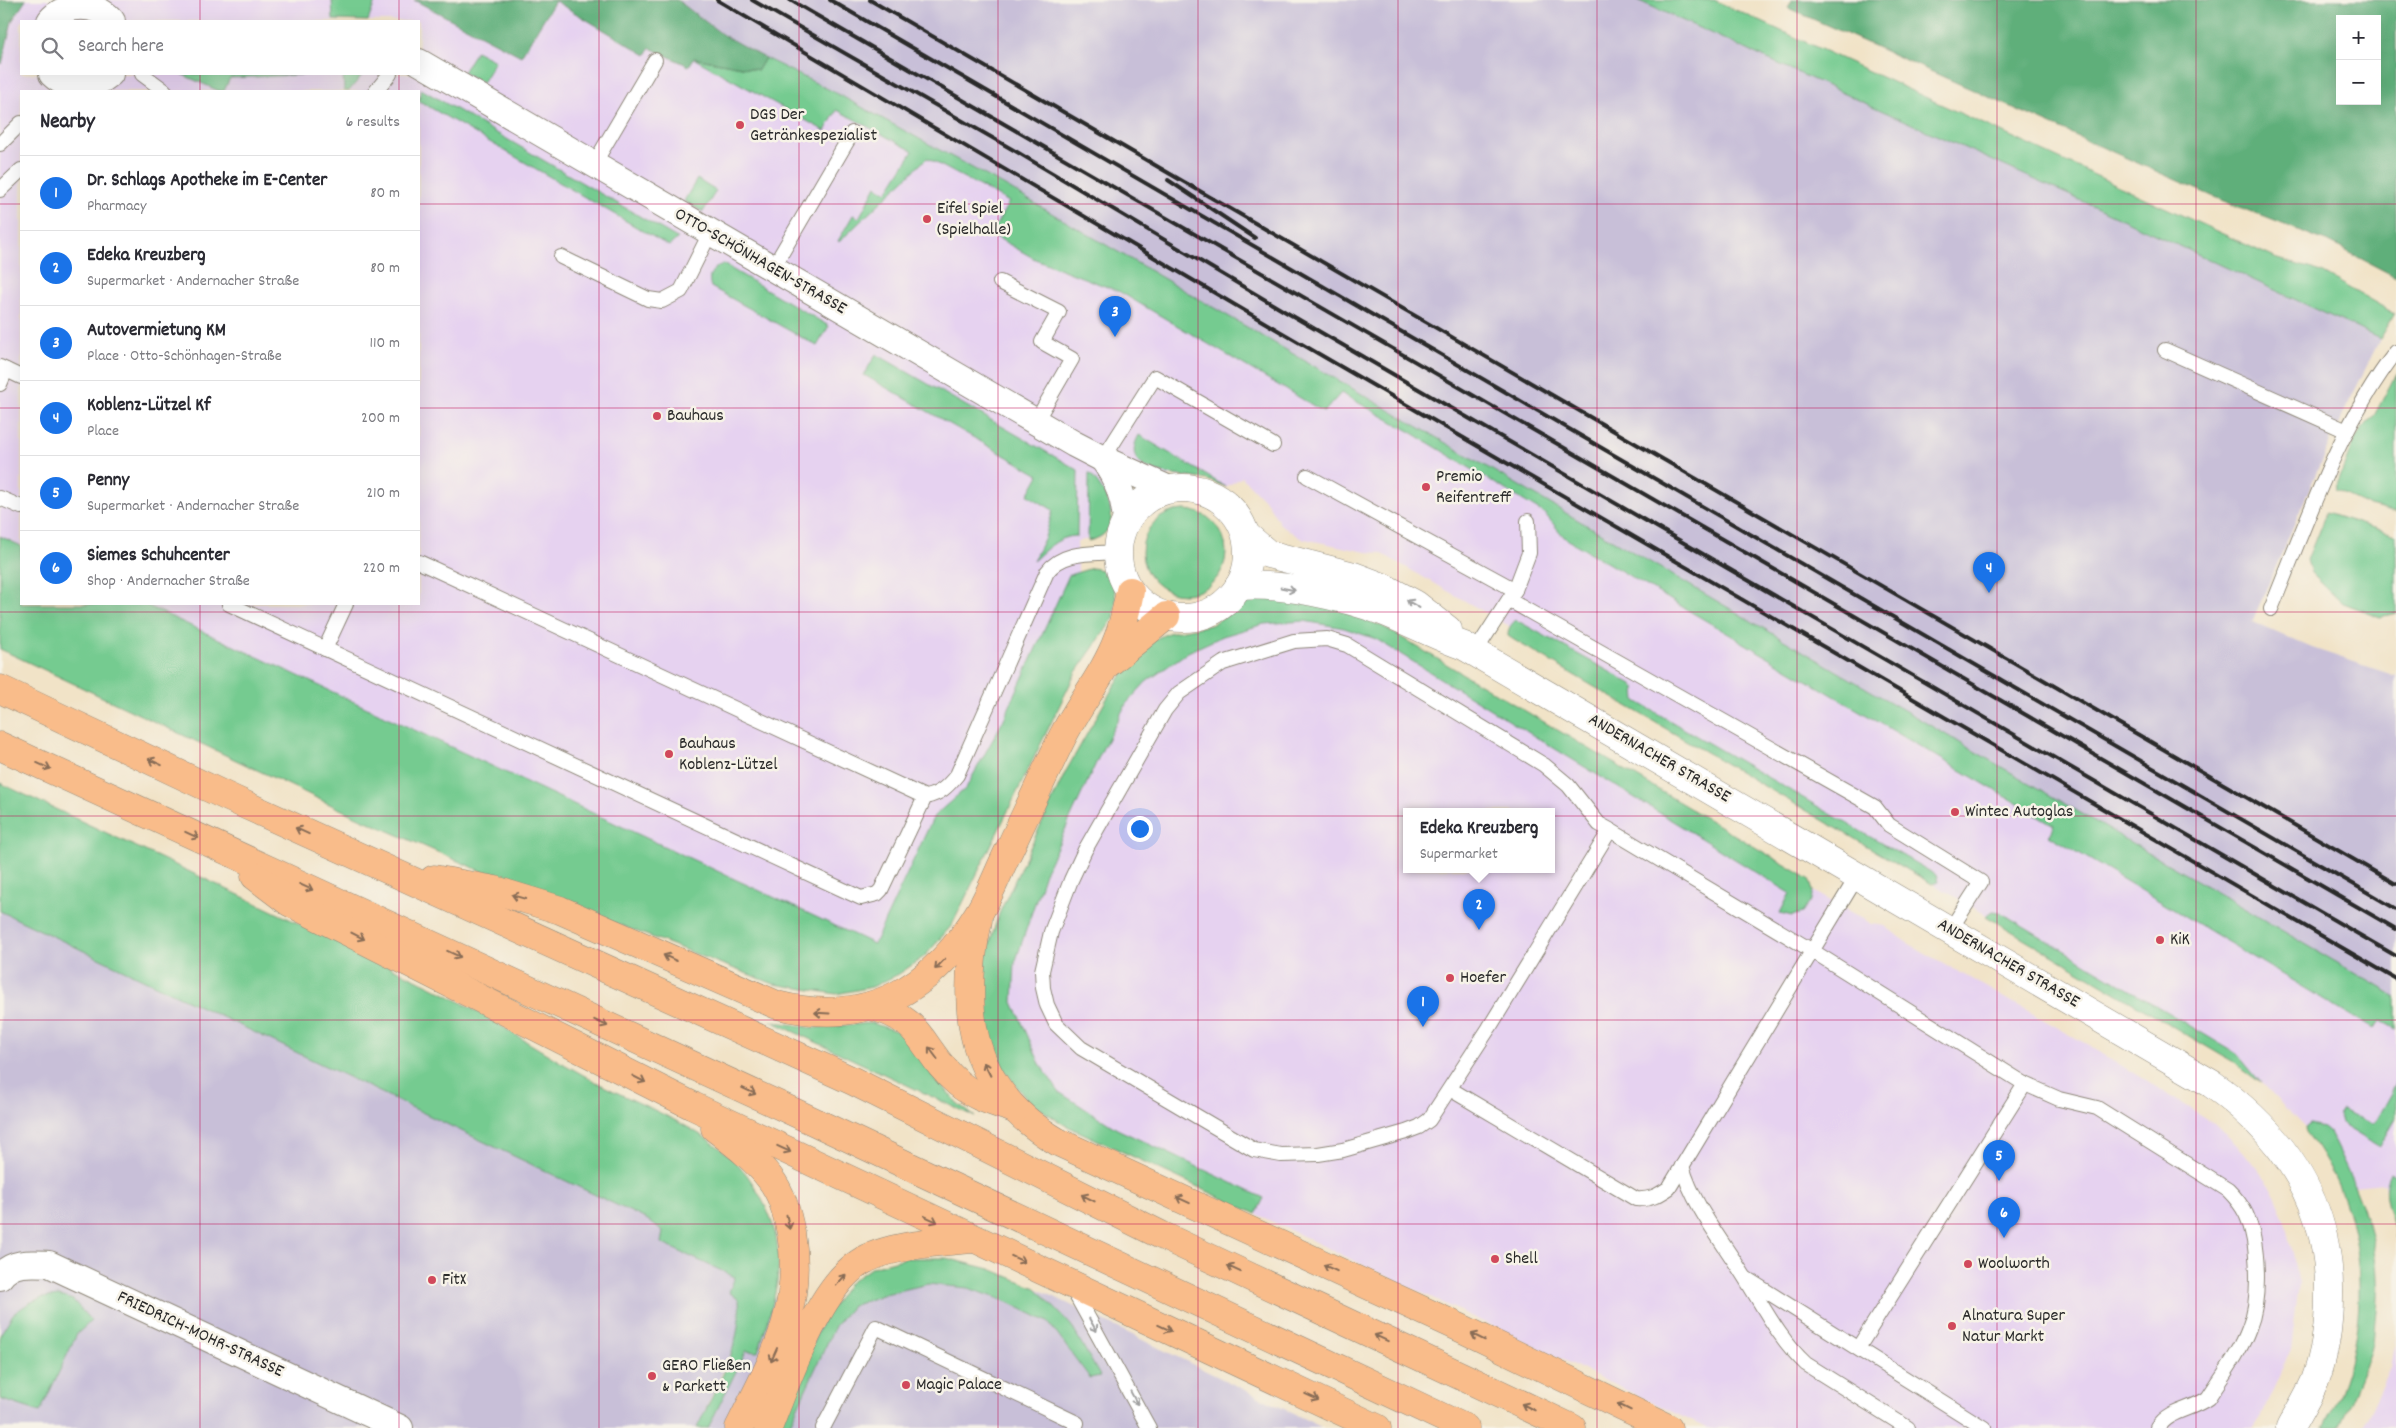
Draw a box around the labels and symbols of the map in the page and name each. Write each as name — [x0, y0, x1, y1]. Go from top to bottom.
place label: DGS Der Getränkespezialist — [750, 103, 877, 149]
marker: DGS Der Getränkespezialist — [734, 119, 746, 131]
place label: Eifel Spiel (Spielhalle) — [937, 197, 1011, 243]
street label: OTTO-SCHÖNHAGEN-STRASSE — [669, 202, 851, 322]
marker: Eifel Spiel (Spielhalle) — [921, 213, 933, 225]
pin: 3 — [1099, 296, 1131, 337]
place label: Bauhaus — [667, 404, 724, 429]
marker: Bauhaus — [651, 410, 663, 422]
place label: Premio Reifentreff — [1436, 465, 1512, 511]
marker: Premio Reifentreff — [1420, 481, 1432, 493]
pin: 4 — [1973, 552, 2005, 593]
one-way arrow — [1279, 584, 1295, 594]
one-way arrow — [1407, 598, 1421, 608]
street label: ANDERNACHER STRASSE — [1583, 708, 1735, 810]
place label: Bauhaus Koblenz-Lützel — [679, 732, 778, 778]
marker: Bauhaus Koblenz-Lützel — [663, 748, 675, 760]
one-way arrow — [148, 757, 163, 766]
one-way arrow — [36, 762, 51, 771]
place label: Wintec Autoglas — [1965, 800, 2073, 825]
marker: Wintec Autoglas — [1949, 806, 1961, 818]
your location — [1127, 816, 1153, 842]
one-way arrow — [295, 825, 310, 835]
one-way arrow — [184, 831, 199, 840]
one-way arrow — [298, 883, 313, 893]
pin: 2 — [1463, 889, 1495, 930]
one-way arrow — [512, 892, 528, 901]
street label: ANDERNACHER STRASSE — [1932, 913, 2084, 1015]
place label: KiK — [2170, 928, 2190, 953]
one-way arrow — [350, 931, 365, 941]
marker: KiK — [2154, 934, 2166, 946]
one-way arrow — [446, 950, 461, 960]
one-way arrow — [663, 952, 678, 962]
one-way arrow — [934, 957, 946, 970]
place label: Hoefer — [1460, 966, 1506, 991]
marker: Hoefer — [1444, 972, 1456, 984]
pin: 1 — [1407, 986, 1439, 1027]
one-way arrow — [814, 1008, 830, 1017]
one-way arrow — [594, 1018, 609, 1028]
one-way arrow — [927, 1047, 938, 1060]
one-way arrow — [982, 1061, 992, 1076]
one-way arrow — [631, 1075, 646, 1084]
one-way arrow — [741, 1087, 756, 1097]
pin: 5 — [1983, 1140, 2015, 1181]
one-way arrow — [776, 1145, 791, 1155]
one-way arrow — [1080, 1193, 1095, 1203]
one-way arrow — [1176, 1194, 1191, 1204]
pin: 6 — [1988, 1197, 2020, 1238]
one-way arrow — [784, 1213, 793, 1229]
one-way arrow — [923, 1214, 938, 1224]
place label: Shell — [1505, 1247, 1538, 1272]
place label: Woolworth — [1978, 1252, 2050, 1277]
marker: Shell — [1489, 1253, 1501, 1265]
one-way arrow — [1010, 1255, 1025, 1264]
marker: Woolworth — [1962, 1258, 1974, 1270]
one-way arrow — [1227, 1263, 1242, 1273]
one-way arrow — [1323, 1263, 1338, 1272]
place label: FitX — [442, 1268, 466, 1293]
marker: FitX — [426, 1274, 438, 1286]
one-way arrow — [835, 1274, 846, 1287]
street label: FRIEDRICH-MOHR-STRASSE — [113, 1285, 287, 1385]
place label: Alnatura Super Natur Markt — [1962, 1304, 2065, 1350]
one-way arrow — [1089, 1318, 1099, 1332]
marker: Alnatura Super Natur Markt — [1946, 1320, 1958, 1332]
one-way arrow — [1157, 1324, 1172, 1333]
one-way arrow — [1470, 1331, 1485, 1341]
one-way arrow — [1374, 1332, 1389, 1342]
one-way arrow — [769, 1347, 779, 1362]
place label: GERO Fließen & Parkett — [662, 1354, 751, 1400]
marker: GERO Fließen & Parkett — [646, 1370, 658, 1382]
place label: Magic Palace — [916, 1373, 1002, 1398]
marker: Magic Palace — [900, 1379, 912, 1391]
one-way arrow — [1129, 1391, 1139, 1405]
one-way arrow — [1304, 1393, 1319, 1402]
one-way arrow — [1521, 1402, 1536, 1411]
one-way arrow — [1617, 1402, 1632, 1411]

